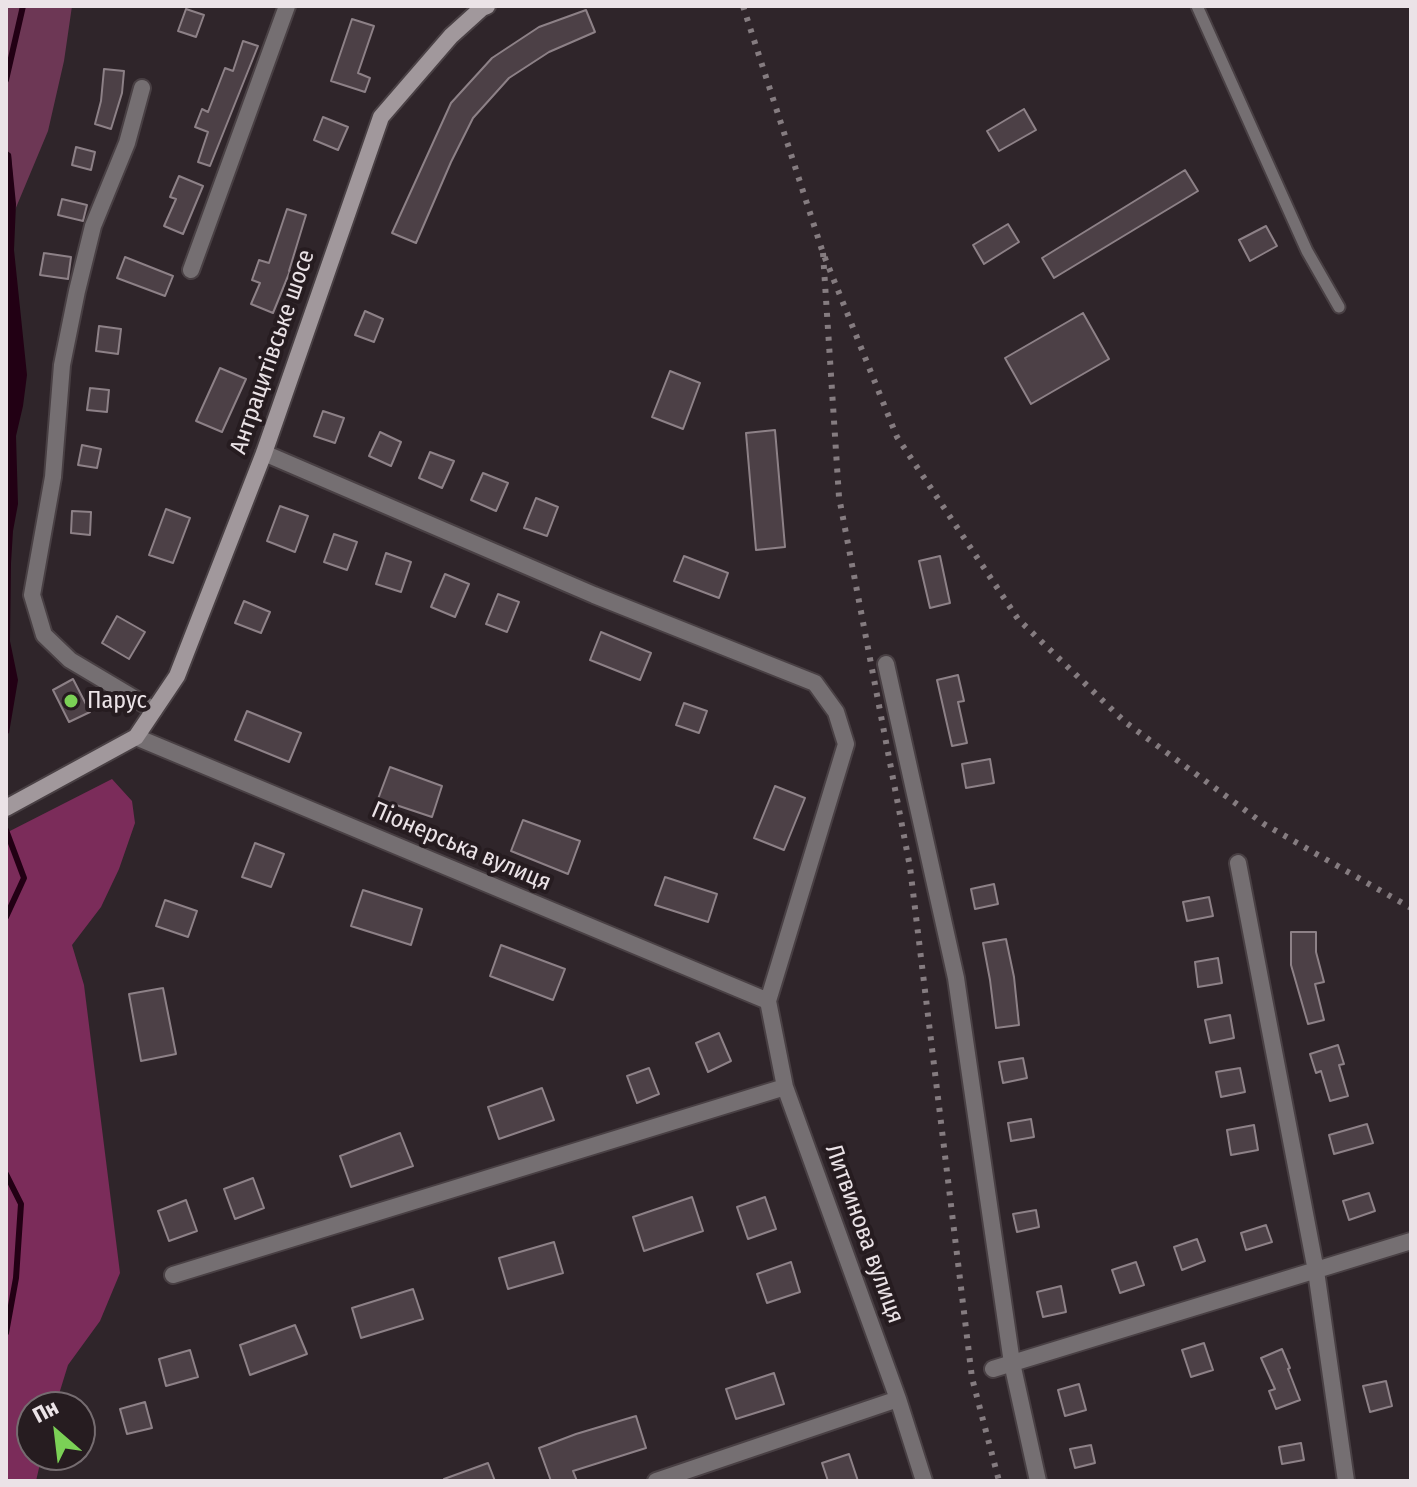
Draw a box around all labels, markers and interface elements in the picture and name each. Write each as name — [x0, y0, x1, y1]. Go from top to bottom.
street label: Антрацитівське шосе — [225, 246, 321, 458]
place label: Парус — [87, 687, 147, 715]
marker: Парус — [62, 692, 80, 710]
street label: Піонерська вулиця — [367, 796, 555, 898]
street label: Литвинова вулиця — [818, 1141, 910, 1327]
north arrow — [16, 1391, 96, 1471]
text: Пн — [28, 1393, 63, 1429]

